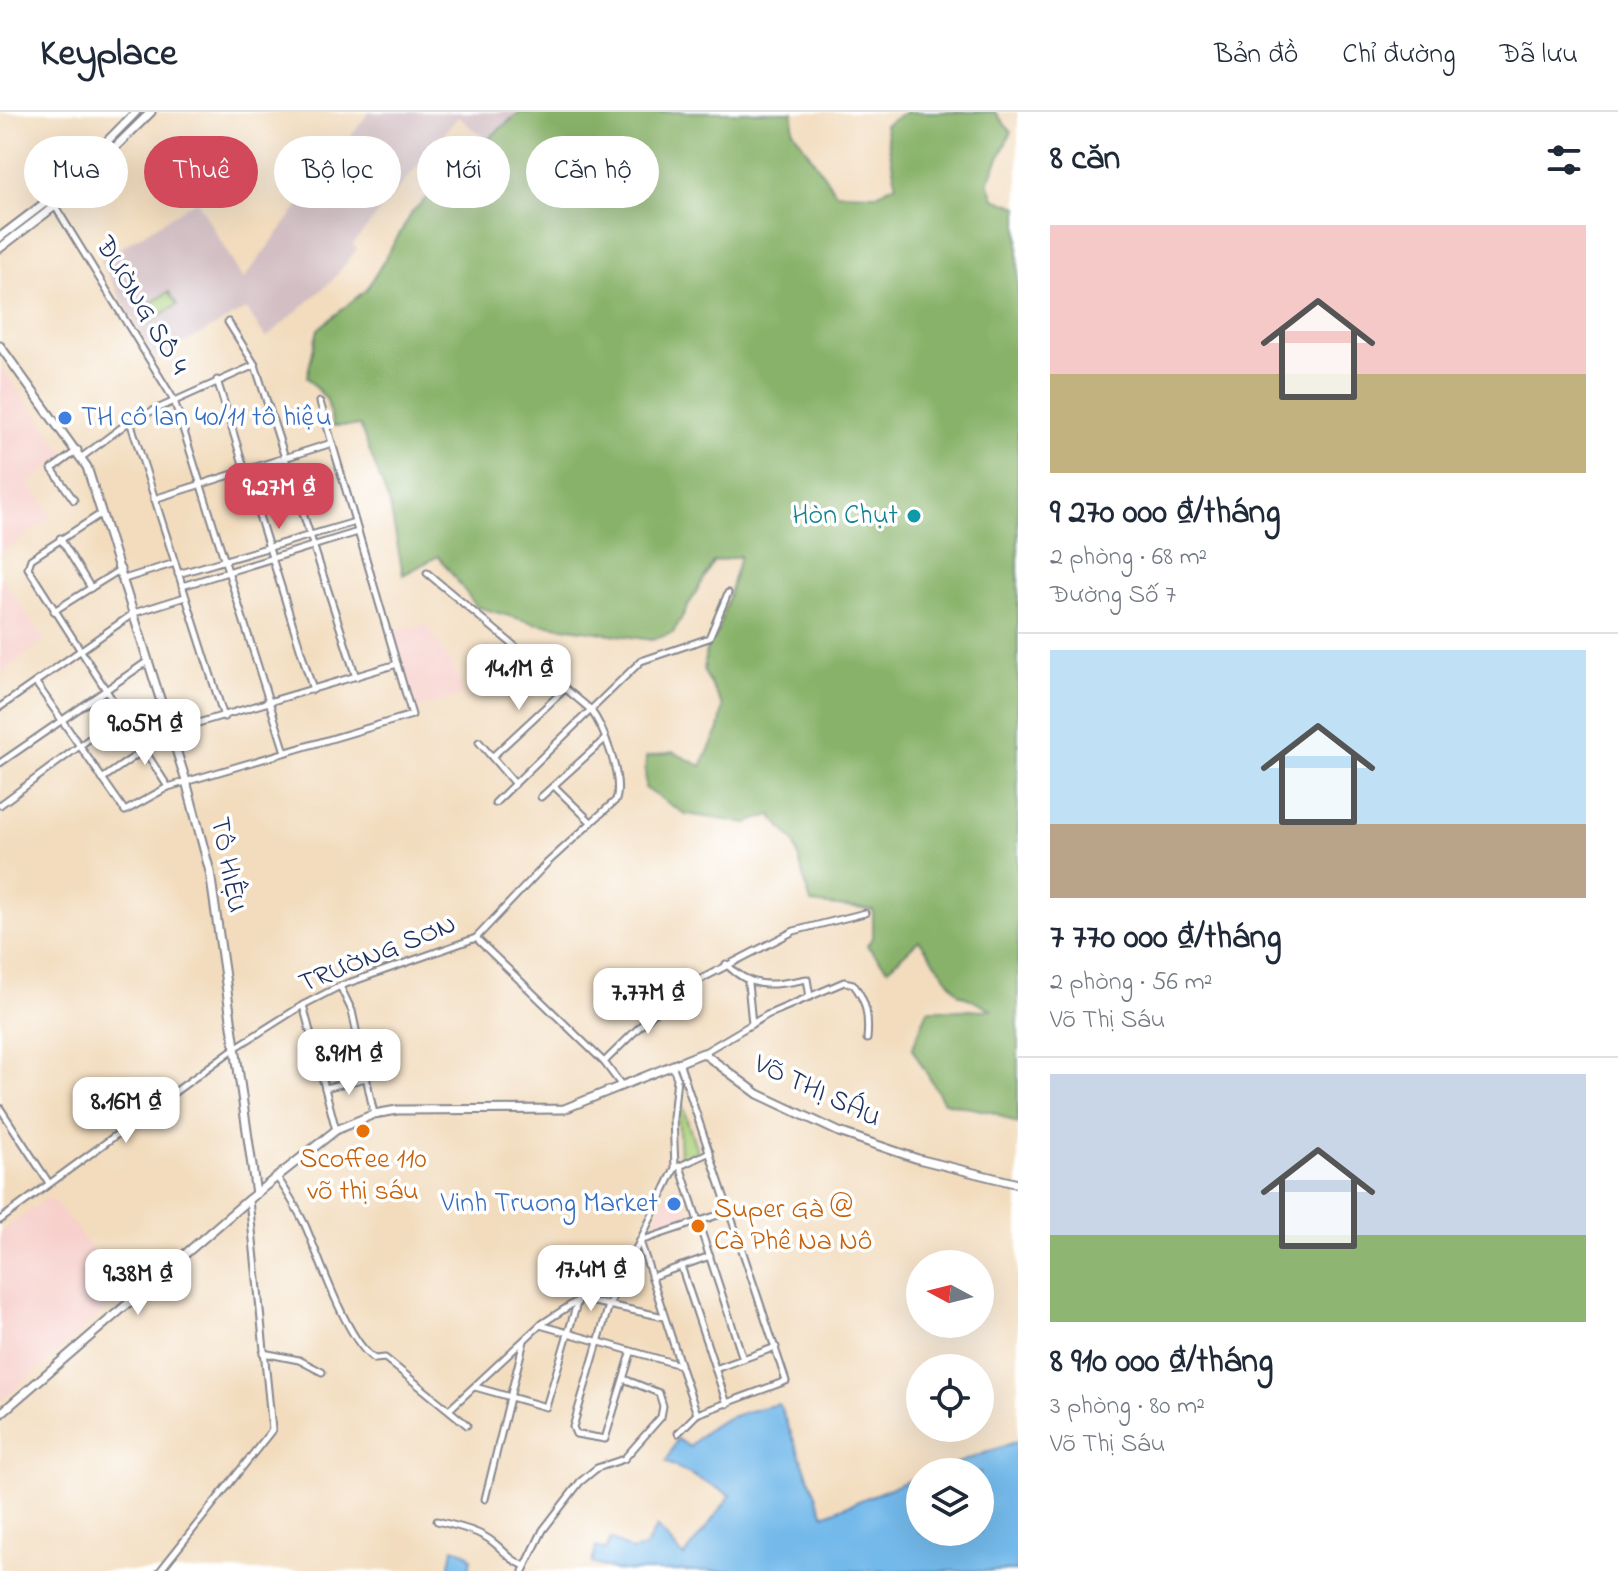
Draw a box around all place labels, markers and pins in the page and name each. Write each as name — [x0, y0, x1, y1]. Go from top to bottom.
place label: TH cô lan 40/11 tô hiệu — [81, 398, 332, 439]
marker: TH cô lan 40/11 tô hiệu — [56, 409, 74, 427]
pin: 9.27M ₫ — [205, 463, 353, 531]
place label: Hòn Chụt — [792, 496, 898, 537]
marker: Hòn Chụt — [905, 507, 923, 525]
pin: 14.1M ₫ — [445, 644, 593, 712]
pin: 9.05M ₫ — [71, 699, 219, 767]
pin: 7.77M ₫ — [574, 968, 722, 1036]
pin: 8.91M ₫ — [275, 1029, 423, 1097]
pin: 8.16M ₫ — [52, 1077, 200, 1145]
marker: Scoffee 110 võ thị sáu — [354, 1122, 372, 1140]
place label: Scoffee 110 võ thị sáu — [299, 1140, 427, 1213]
place label: Vinh Truong Market — [440, 1184, 658, 1225]
place label: Super Gà @ Cà Phê Na Nô — [714, 1190, 872, 1263]
marker: Vinh Truong Market — [665, 1195, 683, 1213]
marker: Super Gà @ Cà Phê Na Nô — [689, 1217, 707, 1235]
pin: 17.4M ₫ — [517, 1245, 665, 1313]
pin: 9.38M ₫ — [64, 1249, 212, 1317]

